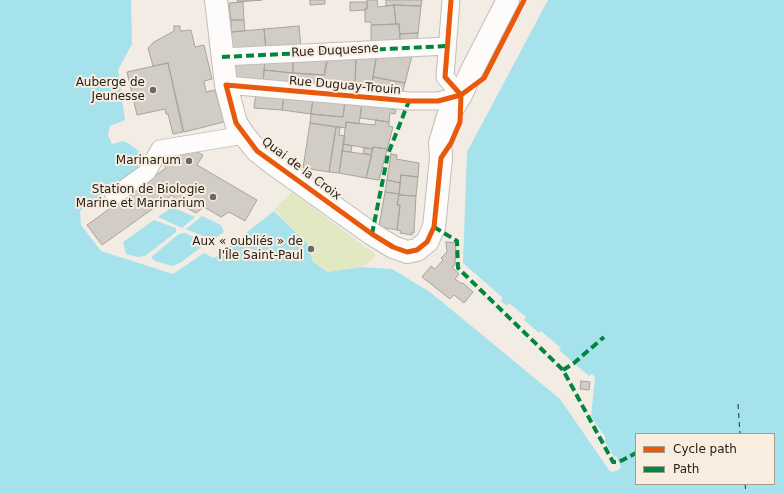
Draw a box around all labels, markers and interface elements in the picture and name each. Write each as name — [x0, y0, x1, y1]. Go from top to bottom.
street label: Rue Duquesne — [291, 42, 379, 60]
street label: Rue Duguay-Trouin — [288, 74, 402, 98]
place label: Auberge de Jeunesse — [76, 76, 145, 104]
marker: Auberge de Jeunesse — [148, 85, 158, 95]
street label: Quai de la Croix — [258, 134, 344, 204]
place label: Marinarum — [116, 154, 181, 168]
marker: Marinarum — [184, 156, 194, 166]
place label: Station de Biologie Marine et Marinarium — [76, 183, 205, 211]
marker: Station de Biologie Marine et Marinarium — [208, 192, 218, 202]
place label: Aux « oubliés » de l'Île Saint-Paul — [192, 235, 303, 263]
marker: Aux « oubliés » de l'Île Saint-Paul — [306, 244, 316, 254]
legend — [635, 433, 775, 485]
text: Cycle path — [673, 442, 737, 456]
text: Path — [673, 462, 699, 476]

